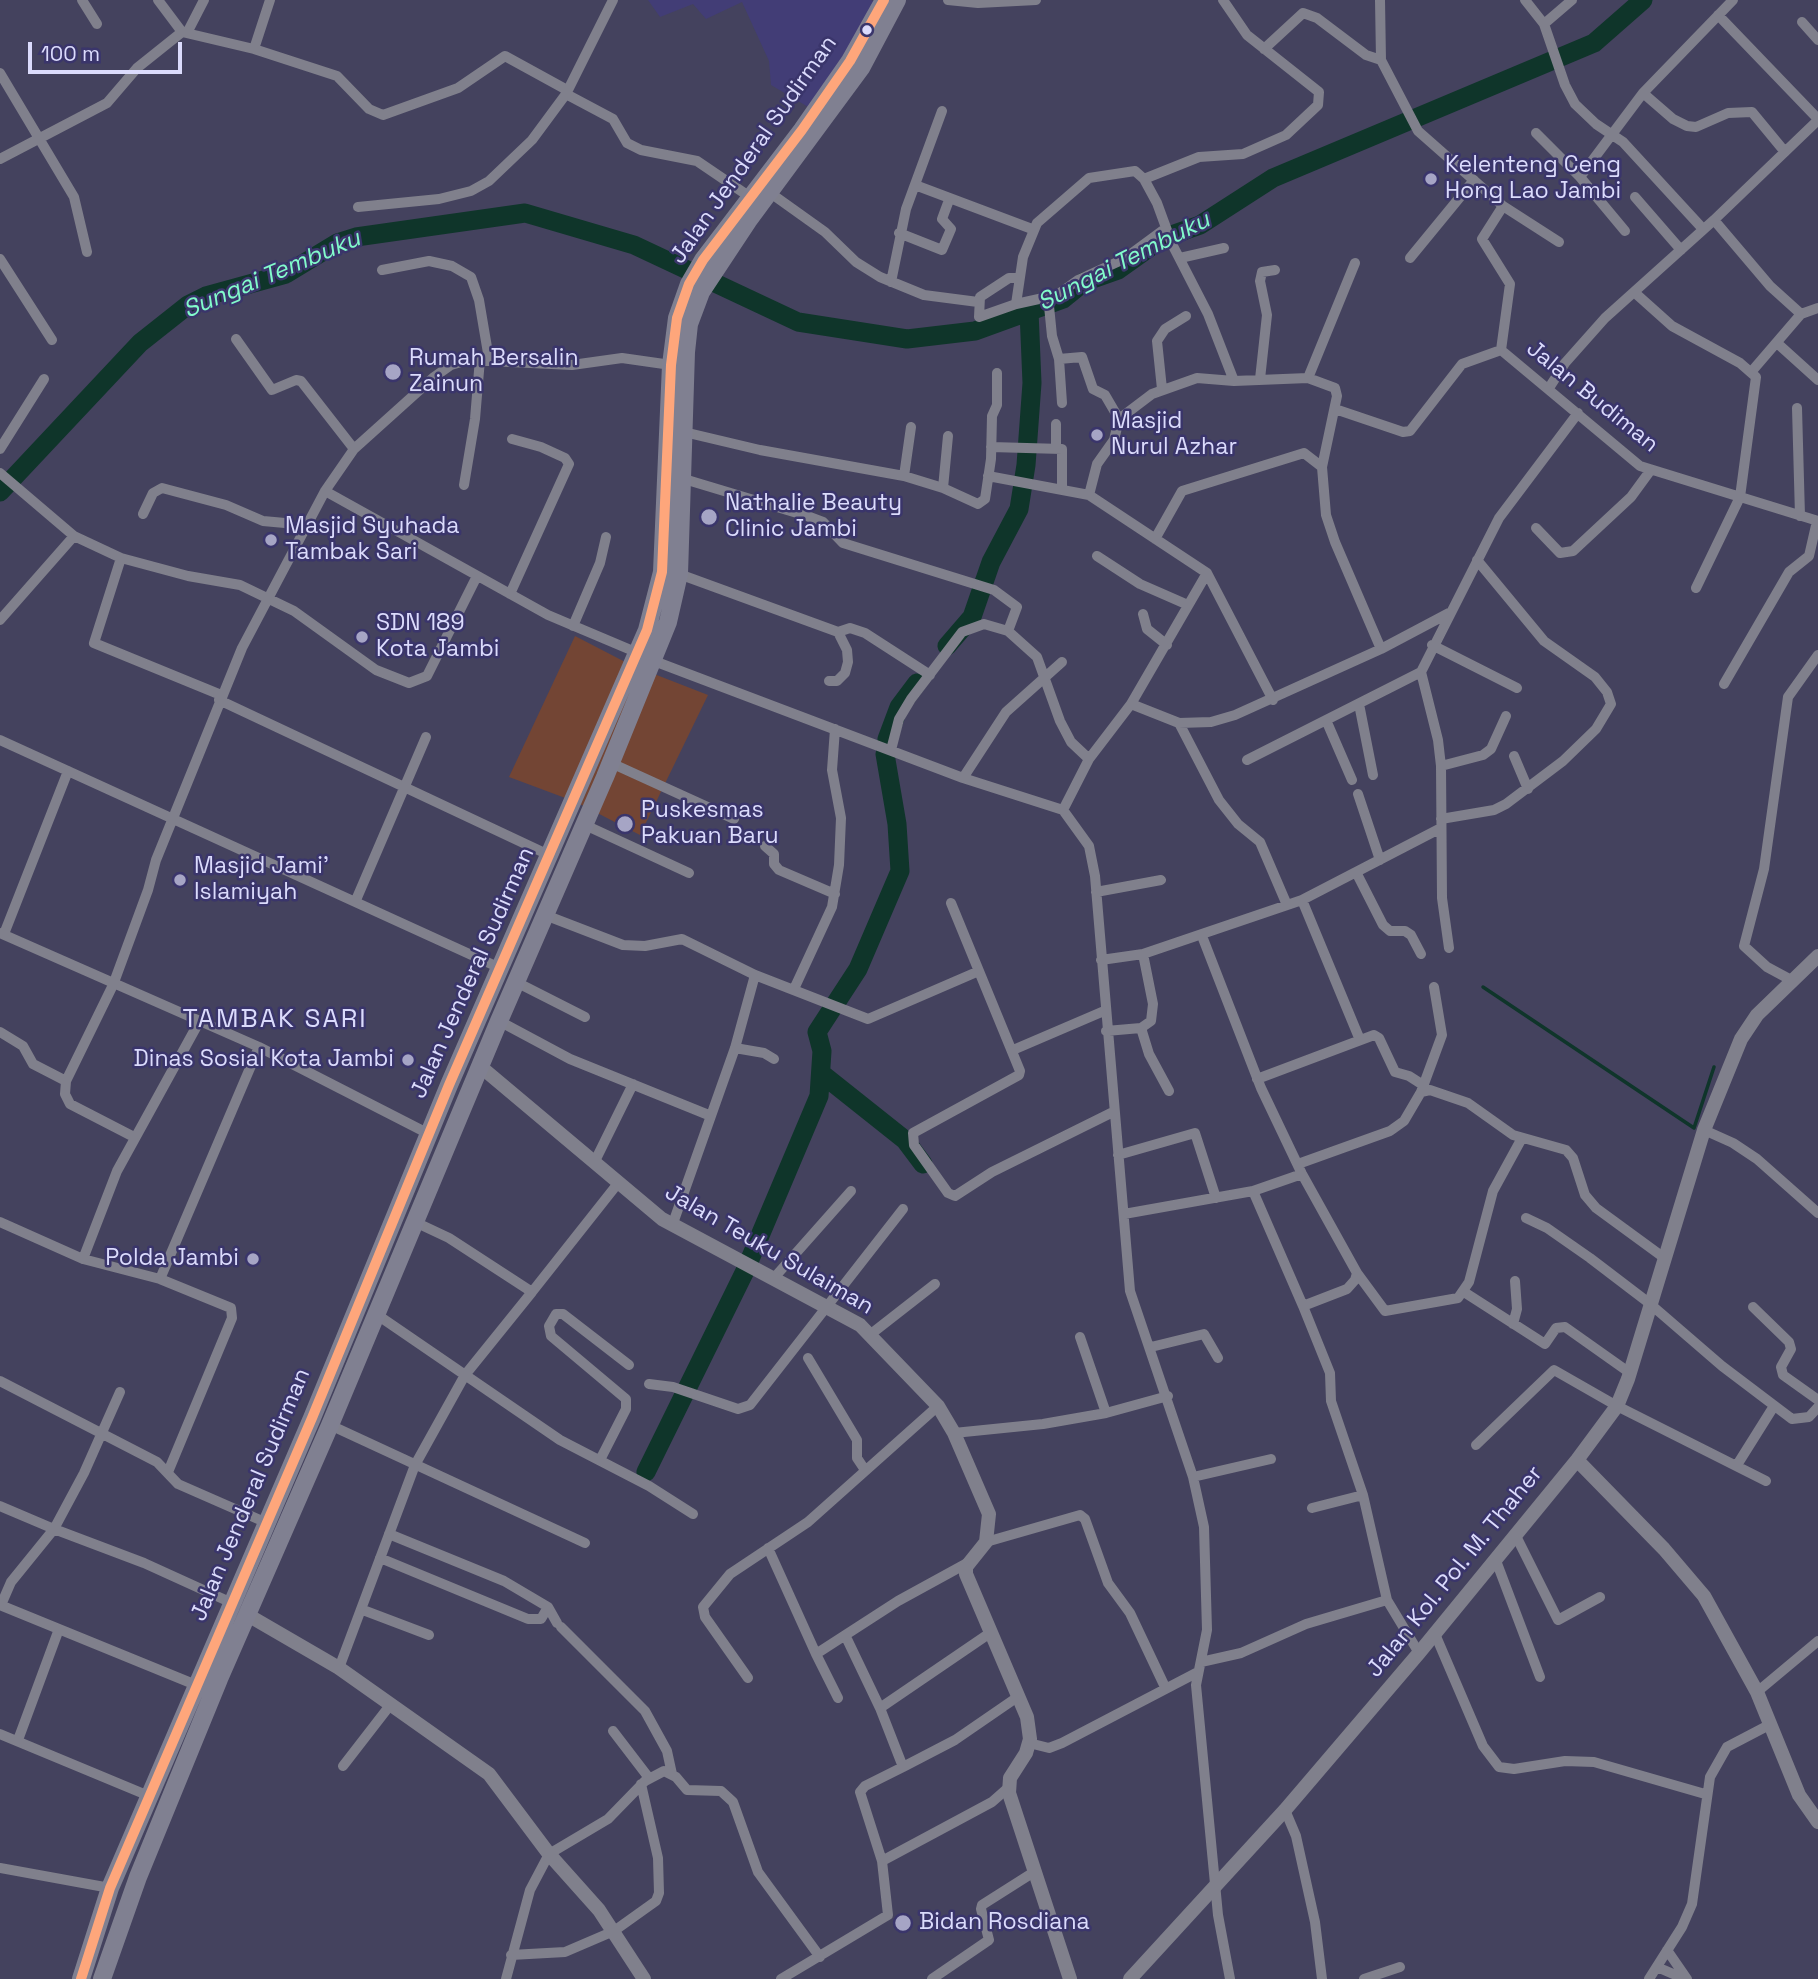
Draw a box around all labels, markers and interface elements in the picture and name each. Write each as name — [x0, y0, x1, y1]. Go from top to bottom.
unlabelled marker — [860, 23, 874, 37]
scale bar — [32, 28, 186, 72]
street label: Jalan Jenderal Sudirman — [665, 31, 843, 269]
text: 100 m — [41, 40, 100, 67]
place label: Kelenteng Ceng Hong Lao Jambi — [1445, 152, 1621, 206]
marker: Kelenteng Ceng Hong Lao Jambi — [1423, 171, 1439, 187]
water label: Sungai Tembuku — [1033, 206, 1215, 318]
water label: Sungai Tembuku — [179, 225, 365, 325]
street label: Jalan Budiman — [1520, 335, 1664, 459]
place label: Rumah Bersalin Zainun — [409, 345, 578, 399]
marker: Rumah Bersalin Zainun — [383, 362, 403, 382]
place label: Masjid Nurul Azhar — [1111, 408, 1237, 462]
marker: Masjid Nurul Azhar — [1089, 427, 1105, 443]
place label: Nathalie Beauty Clinic Jambi — [725, 490, 902, 544]
marker: Nathalie Beauty Clinic Jambi — [699, 507, 719, 527]
place label: Masjid Syuhada Tambak Sari — [285, 513, 459, 567]
marker: Masjid Syuhada Tambak Sari — [263, 532, 279, 548]
place label: SDN 189 Kota Jambi — [376, 610, 500, 664]
marker: SDN 189 Kota Jambi — [354, 629, 370, 645]
place label: Puskesmas Pakuan Baru — [641, 797, 779, 851]
marker: Puskesmas Pakuan Baru — [615, 814, 635, 834]
street label: Jalan Jenderal Sudirman — [405, 843, 541, 1103]
place label: Masjid Jami' Islamiyah — [194, 853, 329, 907]
marker: Masjid Jami' Islamiyah — [172, 872, 188, 888]
district label: TAMBAK SARI — [184, 1004, 366, 1036]
place label: Dinas Sosial Kota Jambi — [134, 1046, 394, 1074]
marker: Dinas Sosial Kota Jambi — [400, 1052, 416, 1068]
street label: Jalan Teuku Sulaiman — [660, 1179, 878, 1321]
place label: Polda Jambi — [105, 1245, 239, 1273]
marker: Polda Jambi — [245, 1251, 261, 1267]
street label: Jalan Jenderal Sudirman — [185, 1365, 317, 1625]
street label: Jalan Kol. Pol. M. Thaher — [1361, 1461, 1549, 1683]
place label: Bidan Rosdiana — [919, 1909, 1090, 1937]
marker: Bidan Rosdiana — [893, 1913, 913, 1933]

